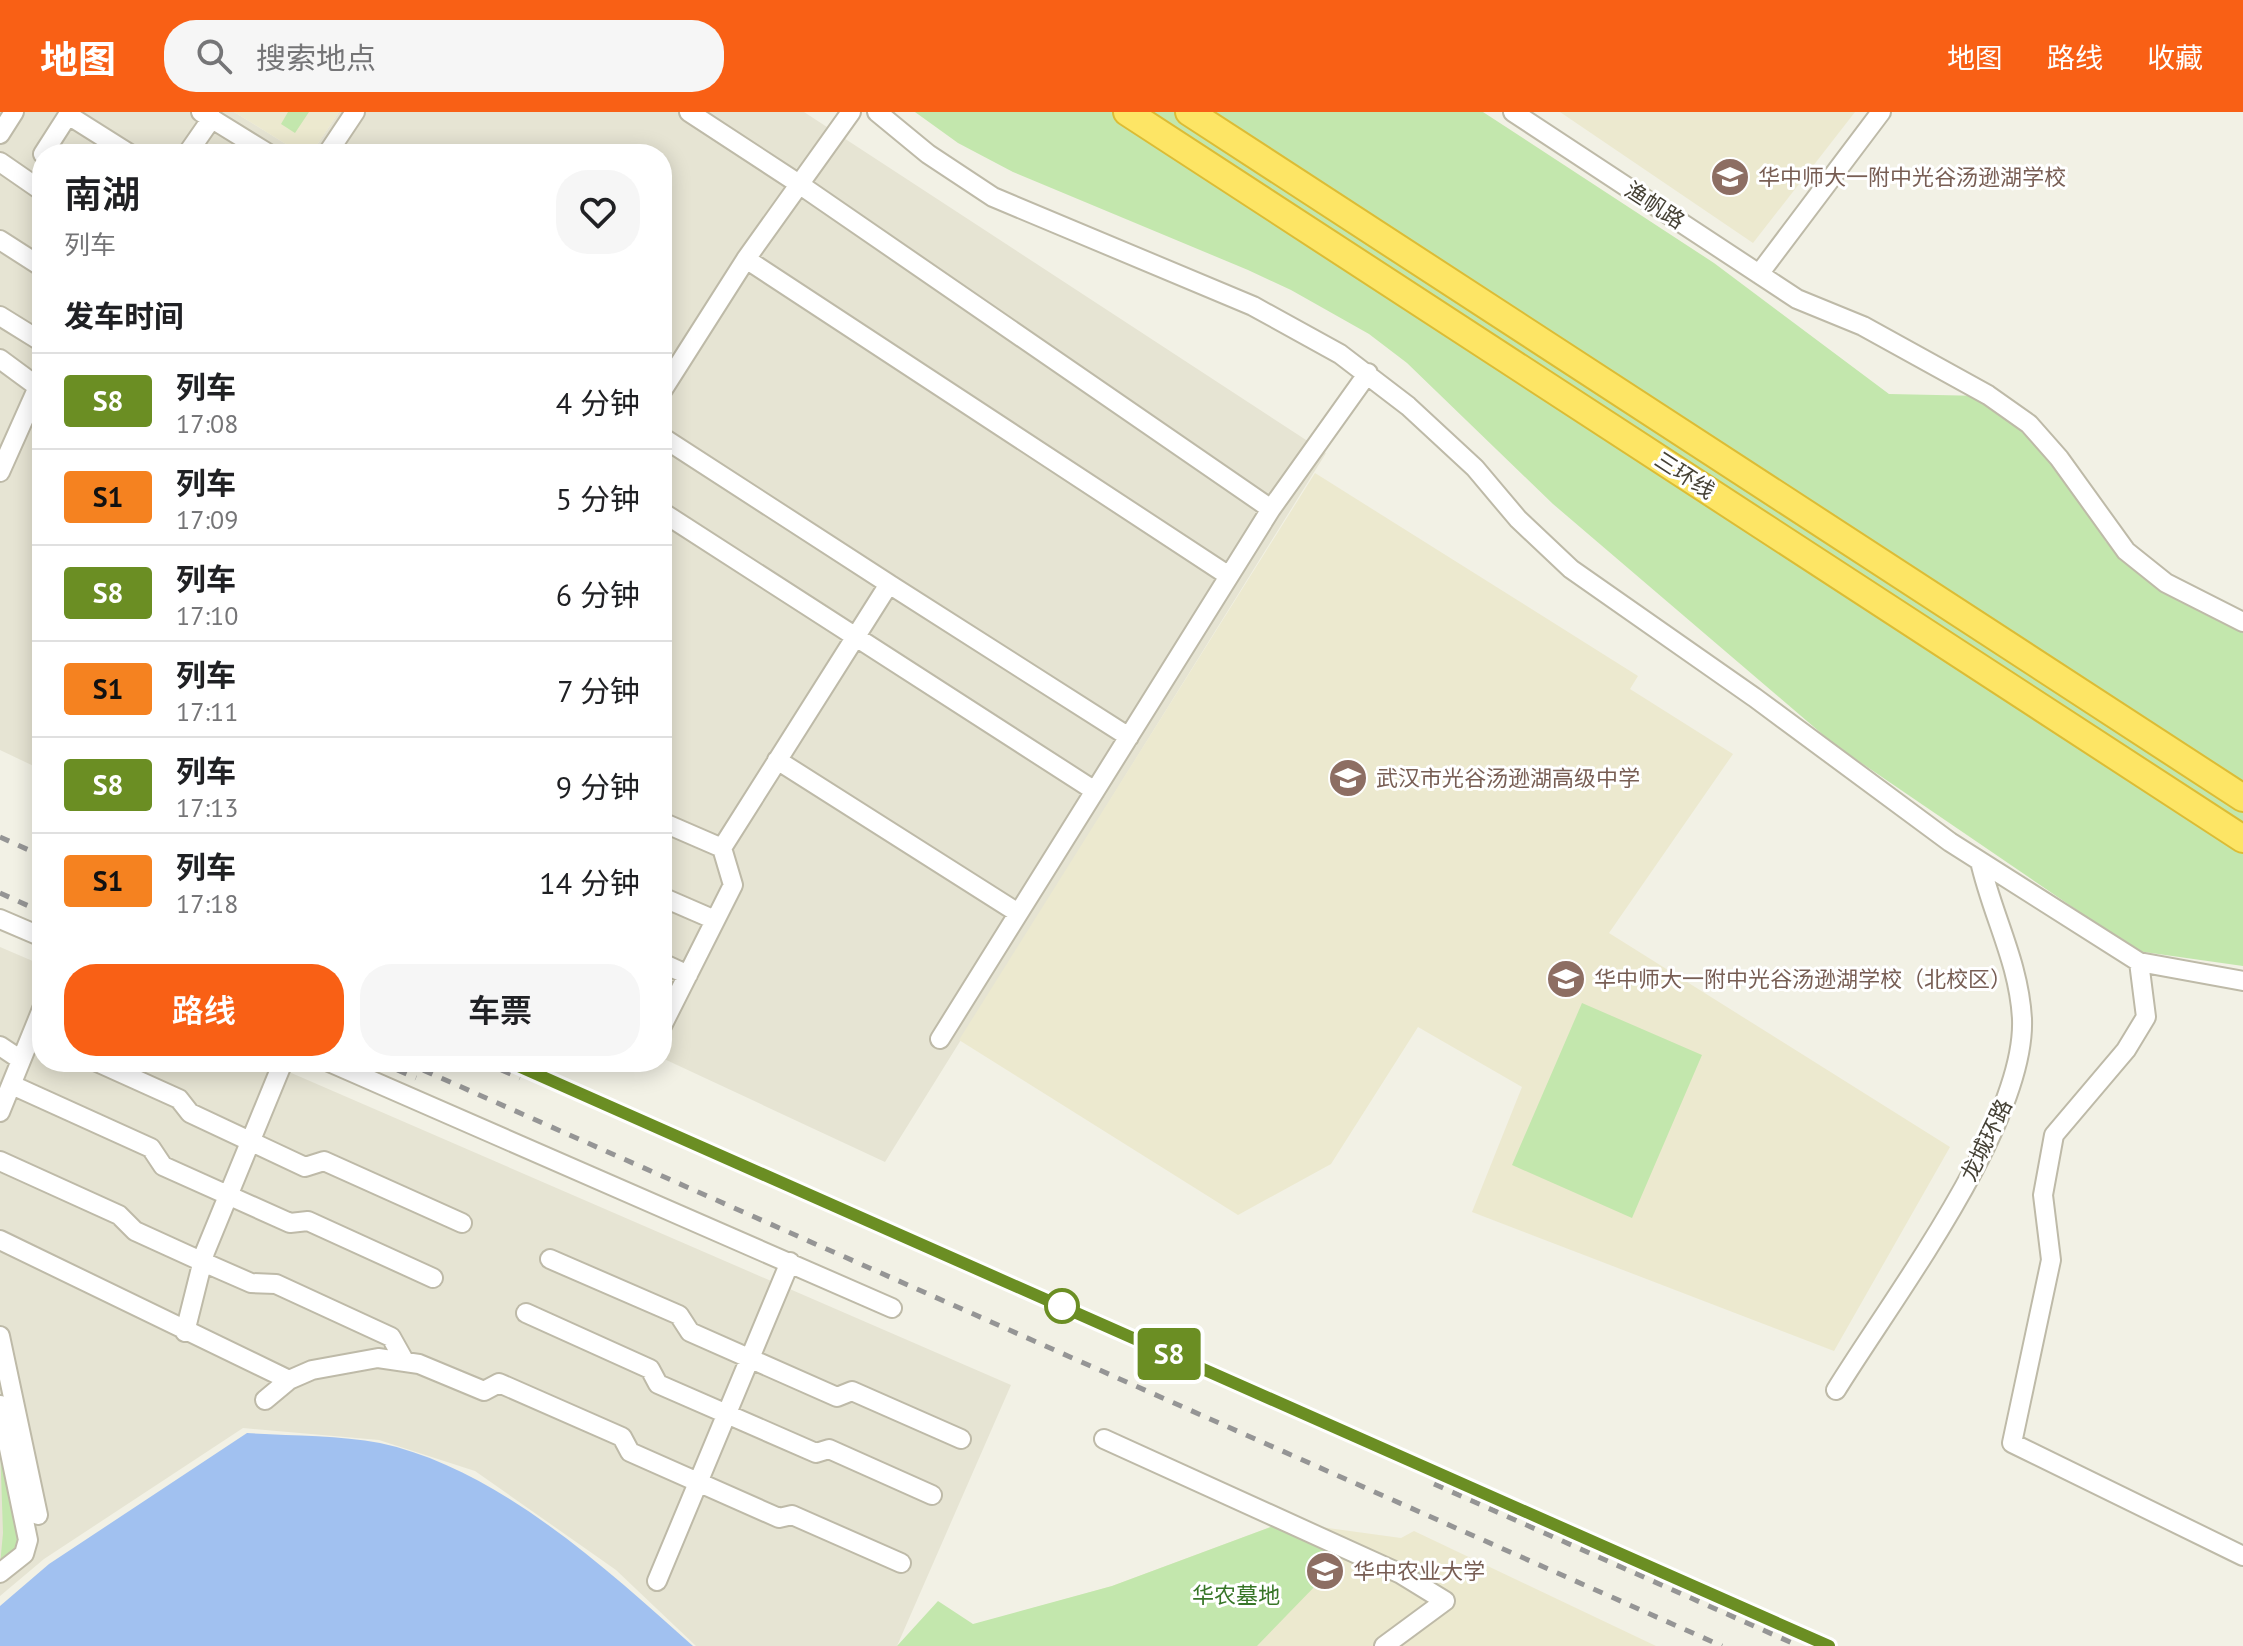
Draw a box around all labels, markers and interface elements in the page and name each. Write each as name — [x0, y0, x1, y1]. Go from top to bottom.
search box — [164, 20, 724, 92]
text: 地图 — [40, 34, 116, 83]
icon: search — [192, 34, 236, 78]
text: 搜索地点 — [256, 38, 376, 77]
text: 地图 — [1947, 39, 2003, 76]
text: 路线 — [2047, 39, 2103, 76]
text: 收藏 — [2147, 39, 2203, 76]
school or university icon: 华中师大一附中光谷汤逊湖学校 — [1709, 156, 1751, 198]
place label: 华中师大一附中光谷汤逊湖学校 — [1758, 163, 2066, 191]
text: 南湖 — [64, 169, 140, 218]
button: heart — [556, 170, 640, 254]
street label: 渔帆路 — [1620, 175, 1690, 235]
text: 列车 — [64, 228, 116, 261]
text: 发车时间 — [64, 296, 184, 335]
text: 列车 — [176, 367, 236, 406]
text: S8 — [93, 382, 123, 419]
text: 4 分钟 — [556, 383, 640, 422]
text: 17:08 — [176, 407, 238, 440]
street label: 三环线 — [1650, 445, 1720, 505]
text: 列车 — [176, 463, 236, 502]
text: S1 — [93, 478, 123, 515]
text: 5 分钟 — [556, 479, 640, 518]
text: 17:09 — [176, 503, 238, 536]
text: 列车 — [176, 559, 236, 598]
text: S8 — [93, 574, 123, 611]
text: 6 分钟 — [556, 575, 640, 614]
text: 17:10 — [176, 599, 238, 632]
text: 列车 — [176, 655, 236, 694]
text: S1 — [93, 670, 123, 707]
text: 7 分钟 — [557, 671, 640, 710]
text: 17:11 — [176, 695, 238, 728]
text: 列车 — [176, 751, 236, 790]
school or university icon: 武汉市光谷汤逊湖高级中学 — [1327, 757, 1369, 799]
place label: 武汉市光谷汤逊湖高级中学 — [1376, 764, 1640, 792]
text: S8 — [93, 766, 123, 803]
text: 9 分钟 — [556, 767, 640, 806]
text: 17:13 — [176, 791, 238, 824]
text: 列车 — [176, 847, 236, 886]
text: S1 — [93, 862, 123, 899]
text: 14 分钟 — [539, 863, 640, 902]
text: 17:18 — [176, 887, 238, 920]
school or university icon: 华中师大一附中光谷汤逊湖学校（北校区） — [1545, 958, 1587, 1000]
button: 路线 — [64, 964, 344, 1056]
button: 车票 — [360, 964, 640, 1056]
place label: 华中师大一附中光谷汤逊湖学校（北校区） — [1594, 965, 2012, 993]
street label: 龙城环路 — [1954, 1094, 2018, 1186]
unlabelled marker — [1045, 1289, 1079, 1323]
line badge: S8 — [1133, 1328, 1205, 1380]
text: S8 — [1154, 1335, 1184, 1372]
school or university icon: 华中农业大学 — [1304, 1550, 1346, 1592]
place label: 华中农业大学 — [1353, 1557, 1485, 1585]
park label: 华农墓地 — [1192, 1581, 1280, 1609]

